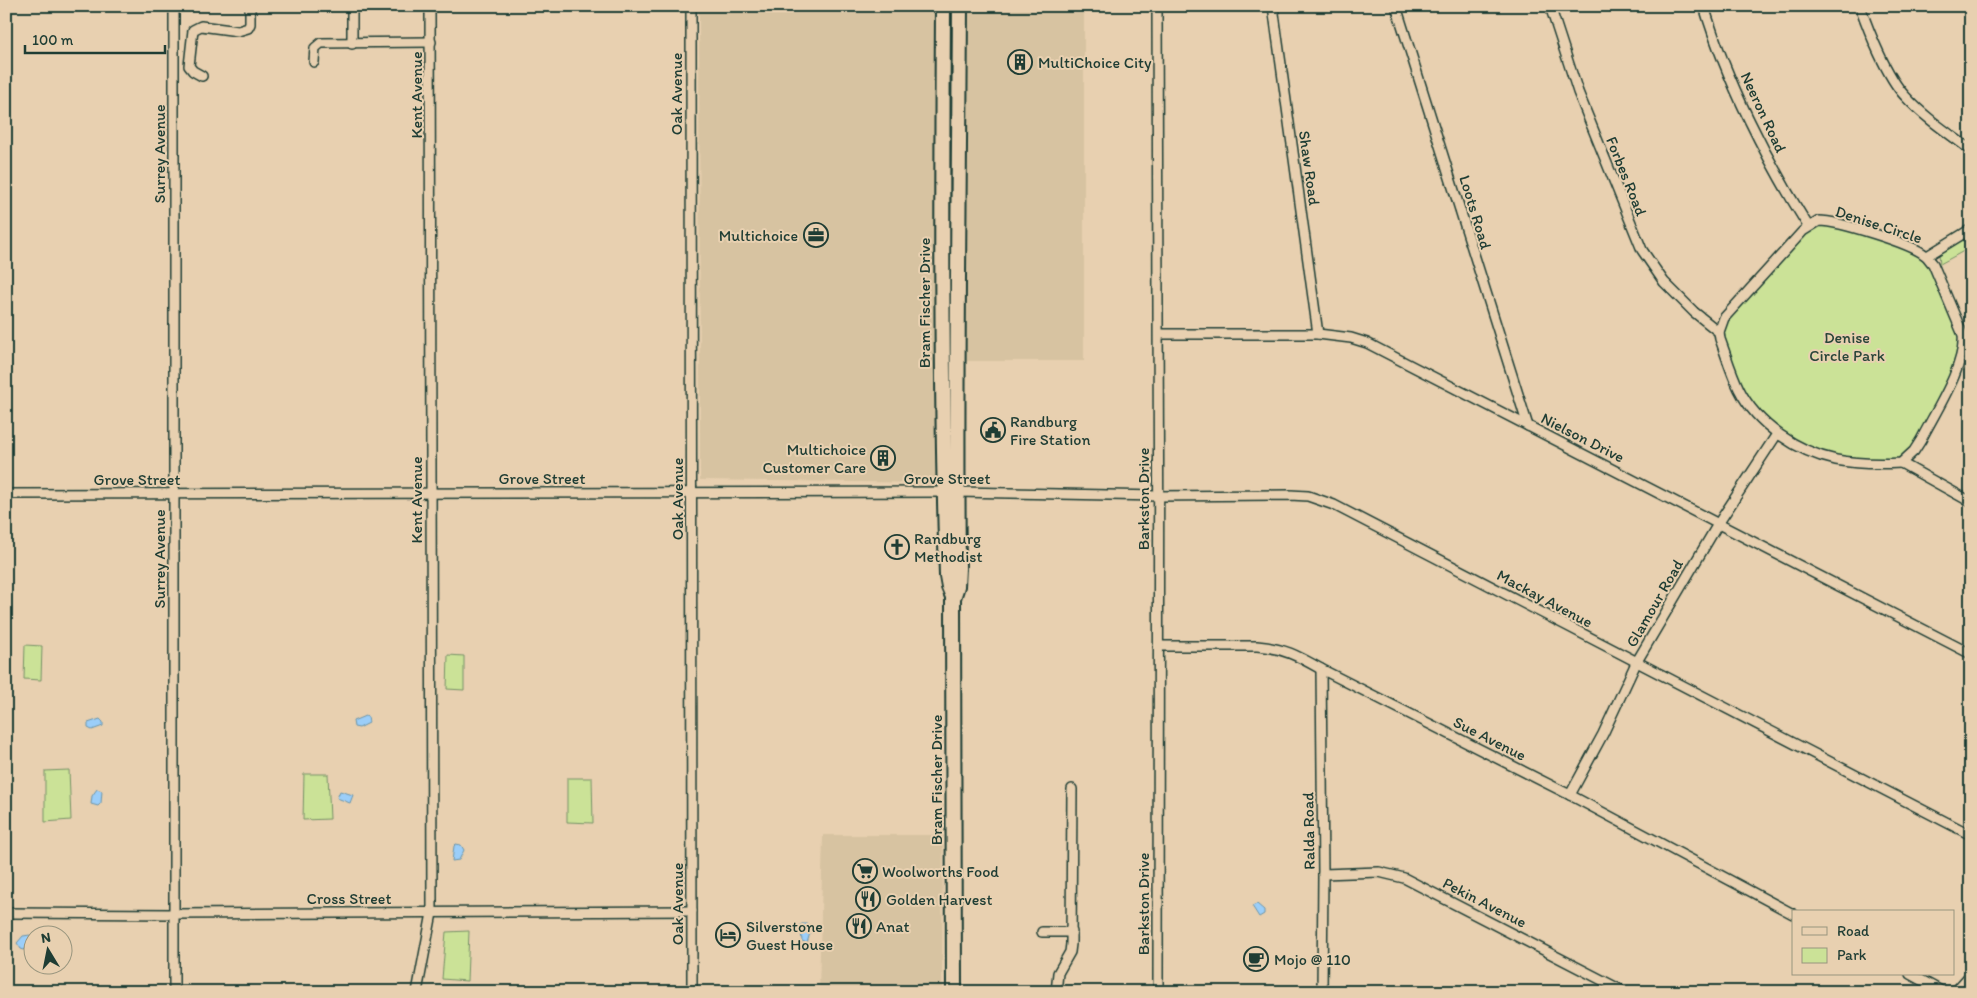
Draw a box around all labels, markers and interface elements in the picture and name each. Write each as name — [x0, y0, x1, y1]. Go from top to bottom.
scale bar — [25, 22, 165, 54]
text: 100 m — [32, 31, 74, 49]
building icon: MultiChoice City — [1007, 49, 1033, 75]
street label: Kent Avenue — [407, 51, 426, 139]
street label: Oak Avenue — [667, 53, 686, 135]
place label: MultiChoice City — [1038, 53, 1152, 72]
street label: Neeron Road — [1737, 69, 1791, 156]
street label: Surrey Avenue — [150, 104, 169, 204]
street label: Shaw Road — [1295, 129, 1324, 207]
street label: Forbes Road — [1602, 134, 1651, 219]
street label: Loots Road — [1455, 173, 1496, 252]
street label: Denise Circle — [1833, 202, 1925, 247]
office icon: Multichoice — [803, 222, 829, 248]
place label: Multichoice — [719, 226, 798, 245]
street label: Bram Fischer Drive — [915, 238, 934, 368]
park label: Denise Circle Park — [1809, 328, 1885, 365]
street label: Nielson Drive — [1538, 408, 1628, 467]
place label: Randburg Fire Station — [1010, 412, 1090, 449]
public building icon: Randburg Fire Station — [980, 417, 1006, 443]
place label: Multichoice Customer Care — [762, 440, 866, 477]
building icon: Multichoice Customer Care — [870, 445, 896, 471]
street label: Barkston Drive — [1134, 448, 1153, 550]
street label: Kent Avenue — [407, 456, 426, 544]
street label: Oak Avenue — [668, 458, 687, 540]
street label: Grove Street — [499, 469, 585, 488]
street label: Grove Street — [904, 469, 990, 488]
street label: Grove Street — [94, 470, 180, 489]
street label: Surrey Avenue — [150, 509, 169, 609]
place label: Randburg Methodist — [914, 529, 982, 566]
church icon: Randburg Methodist — [884, 534, 910, 560]
street label: Glamour Road — [1622, 556, 1687, 651]
street label: Mackay Avenue — [1494, 565, 1596, 632]
street label: Sue Avenue — [1450, 712, 1529, 765]
street label: Bram Fischer Drive — [927, 715, 946, 845]
street label: Ralda Road — [1298, 792, 1319, 870]
street label: Barkston Drive — [1134, 853, 1153, 955]
supermarket icon: Woolworths Food — [852, 858, 878, 884]
place label: Woolworths Food — [882, 862, 999, 881]
street label: Oak Avenue — [668, 863, 687, 945]
street label: Pekin Avenue — [1440, 873, 1530, 932]
restaurant icon: Golden Harvest — [855, 886, 881, 912]
street label: Cross Street — [307, 889, 391, 908]
place label: Golden Harvest — [886, 890, 993, 909]
legend — [1792, 910, 1954, 976]
restaurant icon: Anat — [846, 913, 872, 939]
place label: Silverstone Guest House — [746, 917, 833, 954]
place label: Anat — [876, 917, 910, 936]
hotel icon: Silverstone Guest House — [715, 922, 741, 948]
text: Road — [1837, 922, 1870, 940]
north arrow — [22, 926, 72, 976]
text: N — [40, 928, 52, 947]
cafe icon: Mojo @ 110 — [1243, 946, 1269, 972]
text: Park — [1837, 946, 1867, 964]
place label: Mojo @ 110 — [1274, 950, 1351, 969]

